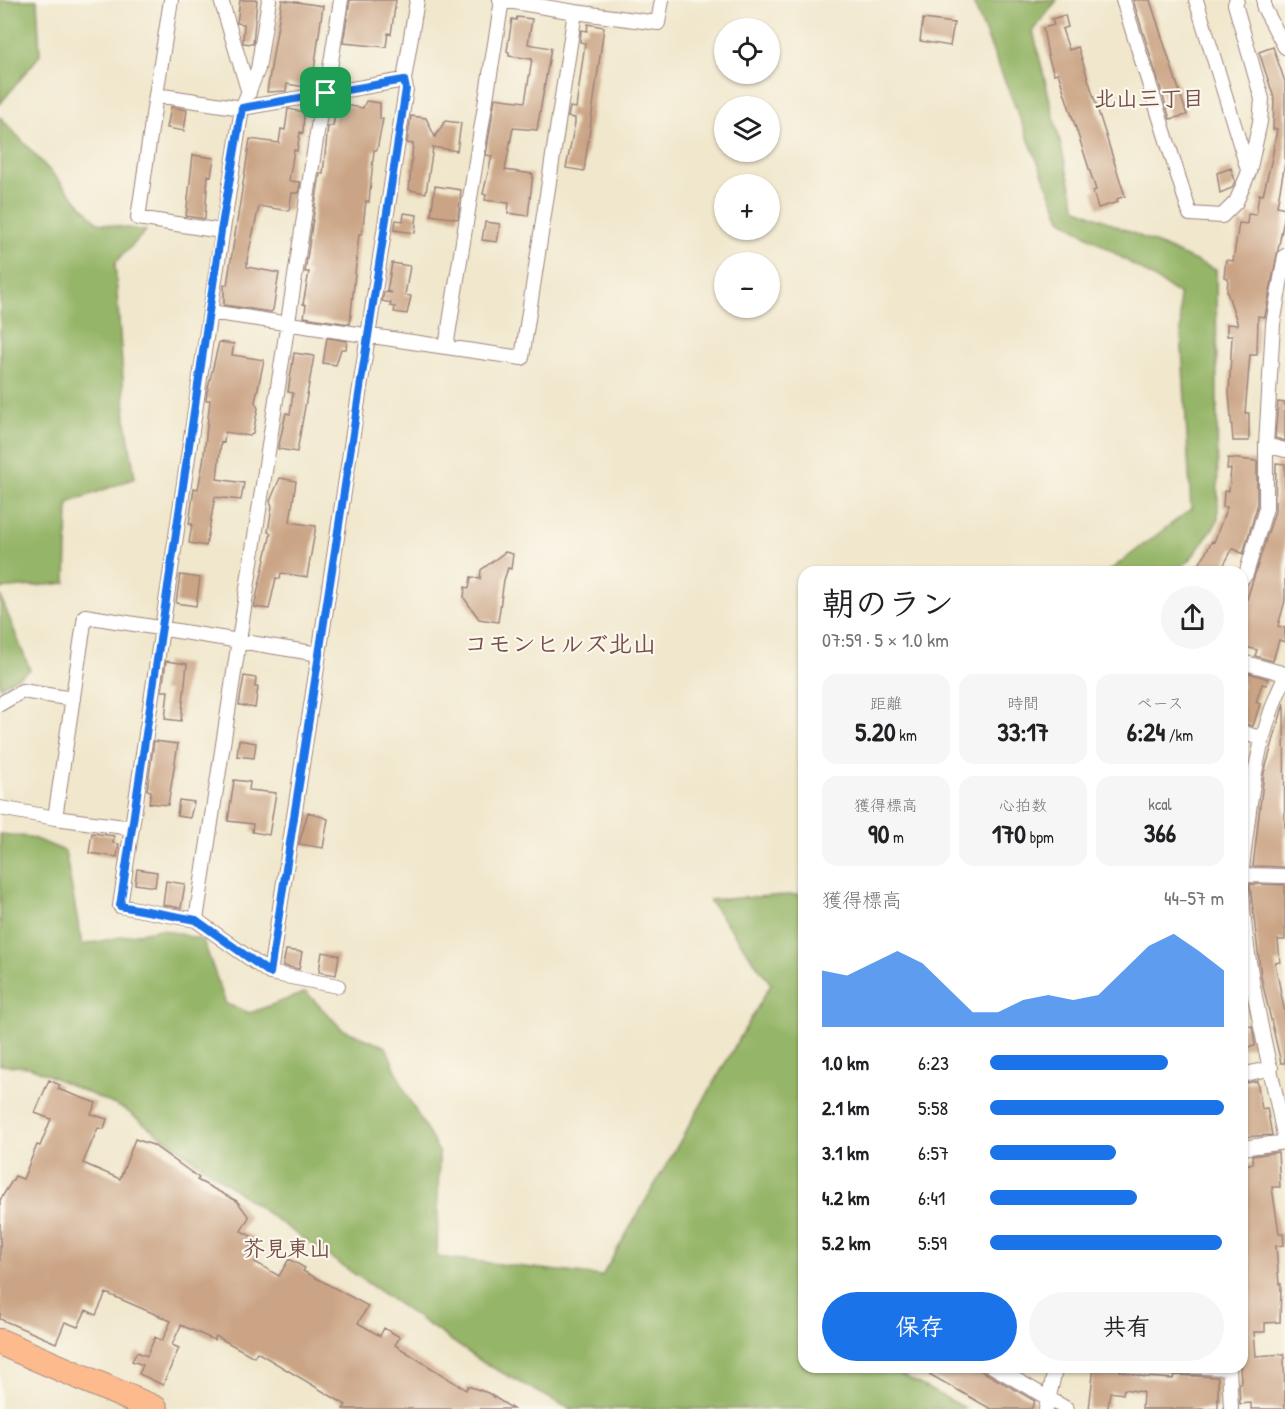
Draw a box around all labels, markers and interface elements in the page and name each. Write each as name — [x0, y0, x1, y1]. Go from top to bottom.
map controls — [714, 18, 780, 318]
button: locate — [714, 18, 780, 84]
pin — [300, 67, 351, 118]
icon: arrive — [309, 76, 342, 109]
district label: 北山三丁目 — [1094, 83, 1204, 113]
button: layers — [714, 96, 780, 162]
button: + — [714, 174, 780, 240]
button: − — [714, 252, 780, 318]
text: 朝のラン — [822, 581, 954, 625]
button: share — [1161, 586, 1224, 649]
text: 07:59 · 5 × 1.0 km — [822, 626, 949, 653]
district label: コモンヒルズ北山 — [464, 627, 656, 659]
text: 距離 — [870, 692, 902, 714]
text: 時間 — [1007, 692, 1039, 714]
text: ペース — [1136, 692, 1184, 714]
text: 5.20 — [855, 714, 896, 749]
text: 33:17 — [997, 714, 1049, 749]
text: 6:24 — [1127, 714, 1165, 749]
text: km — [896, 724, 917, 746]
text: /km — [1165, 724, 1193, 746]
text: kcal — [1148, 793, 1172, 815]
text: 獲得標高 — [854, 794, 918, 816]
text: 心拍数 — [999, 794, 1047, 816]
text: 366 — [1144, 815, 1176, 850]
text: 90 — [868, 816, 889, 851]
text: 170 — [992, 816, 1026, 851]
text: m — [889, 826, 904, 848]
text: bpm — [1026, 826, 1054, 848]
text: 44–57 m — [1164, 884, 1224, 911]
text: 獲得標高 — [822, 886, 902, 913]
text: 1.0 km — [822, 1049, 869, 1076]
text: 6:23 — [918, 1049, 949, 1076]
text: 2.1 km — [822, 1094, 869, 1121]
text: 5:58 — [918, 1094, 948, 1121]
text: 3.1 km — [822, 1139, 869, 1166]
text: 6:57 — [918, 1139, 949, 1166]
text: 4.2 km — [822, 1184, 870, 1211]
text: 6:41 — [918, 1184, 945, 1211]
text: 5.2 km — [822, 1229, 871, 1256]
text: 5:59 — [918, 1229, 947, 1256]
district label: 芥見東山 — [243, 1233, 331, 1263]
button: 保存 — [822, 1292, 1017, 1361]
button: 共有 — [1029, 1292, 1224, 1361]

